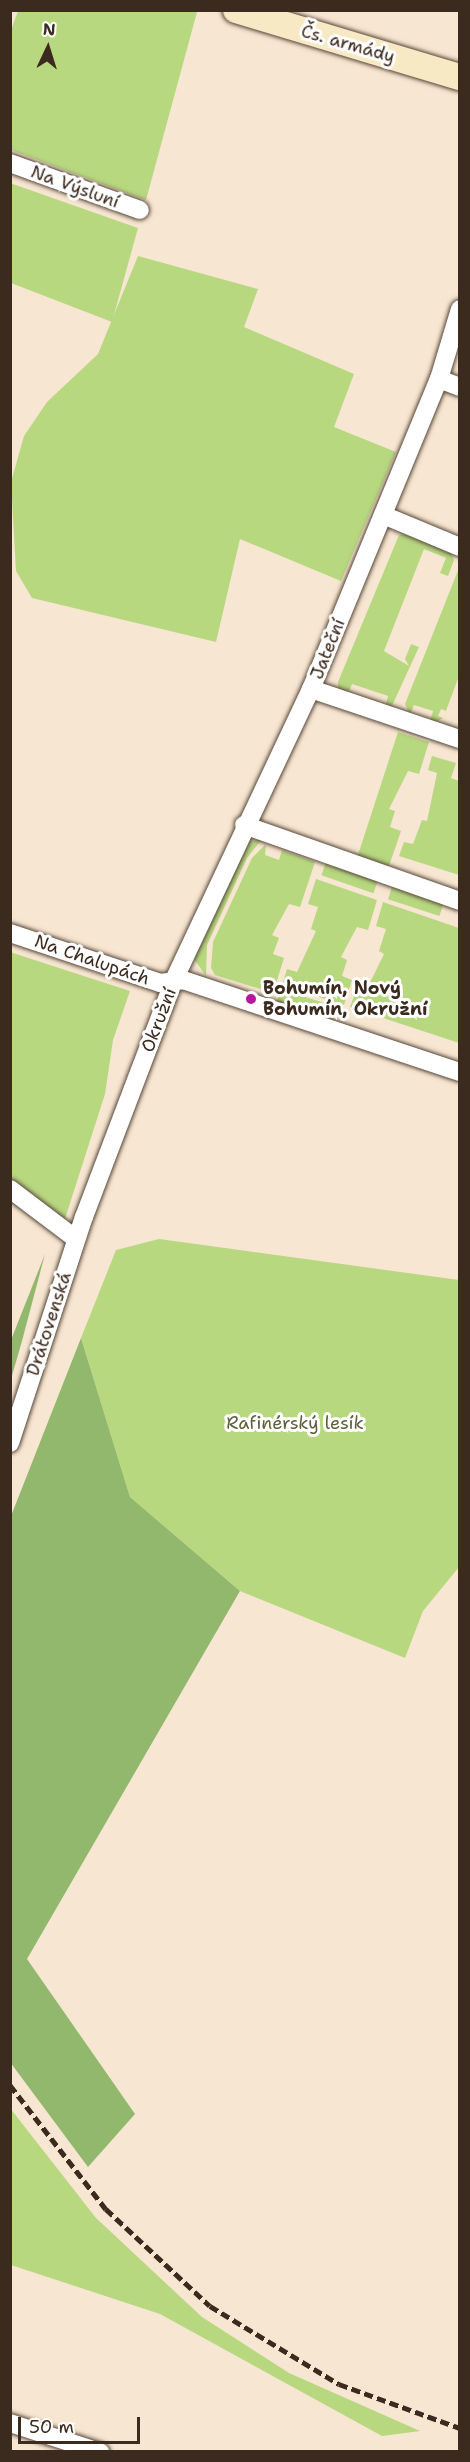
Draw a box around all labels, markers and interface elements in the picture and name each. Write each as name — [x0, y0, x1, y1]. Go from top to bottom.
north arrow — [18, 18, 78, 78]
text: N — [42, 19, 56, 40]
street label: Čs. armády — [299, 20, 397, 68]
street label: Na Výsluní — [28, 161, 122, 213]
street label: Jateční — [306, 615, 350, 683]
street label: Na Chalupách — [32, 930, 152, 990]
place label: Bohumín, Nový Bohumín, Okružní — [263, 978, 427, 1020]
street label: Okružní — [137, 985, 181, 1055]
marker: Bohumín, Nový Bohumín, Okružní — [244, 992, 258, 1006]
street label: Drátovenská — [22, 1269, 76, 1379]
park label: Rafinérský lesík — [226, 1412, 364, 1434]
scale bar — [21, 2405, 142, 2443]
text: 50 m — [29, 2415, 74, 2439]

